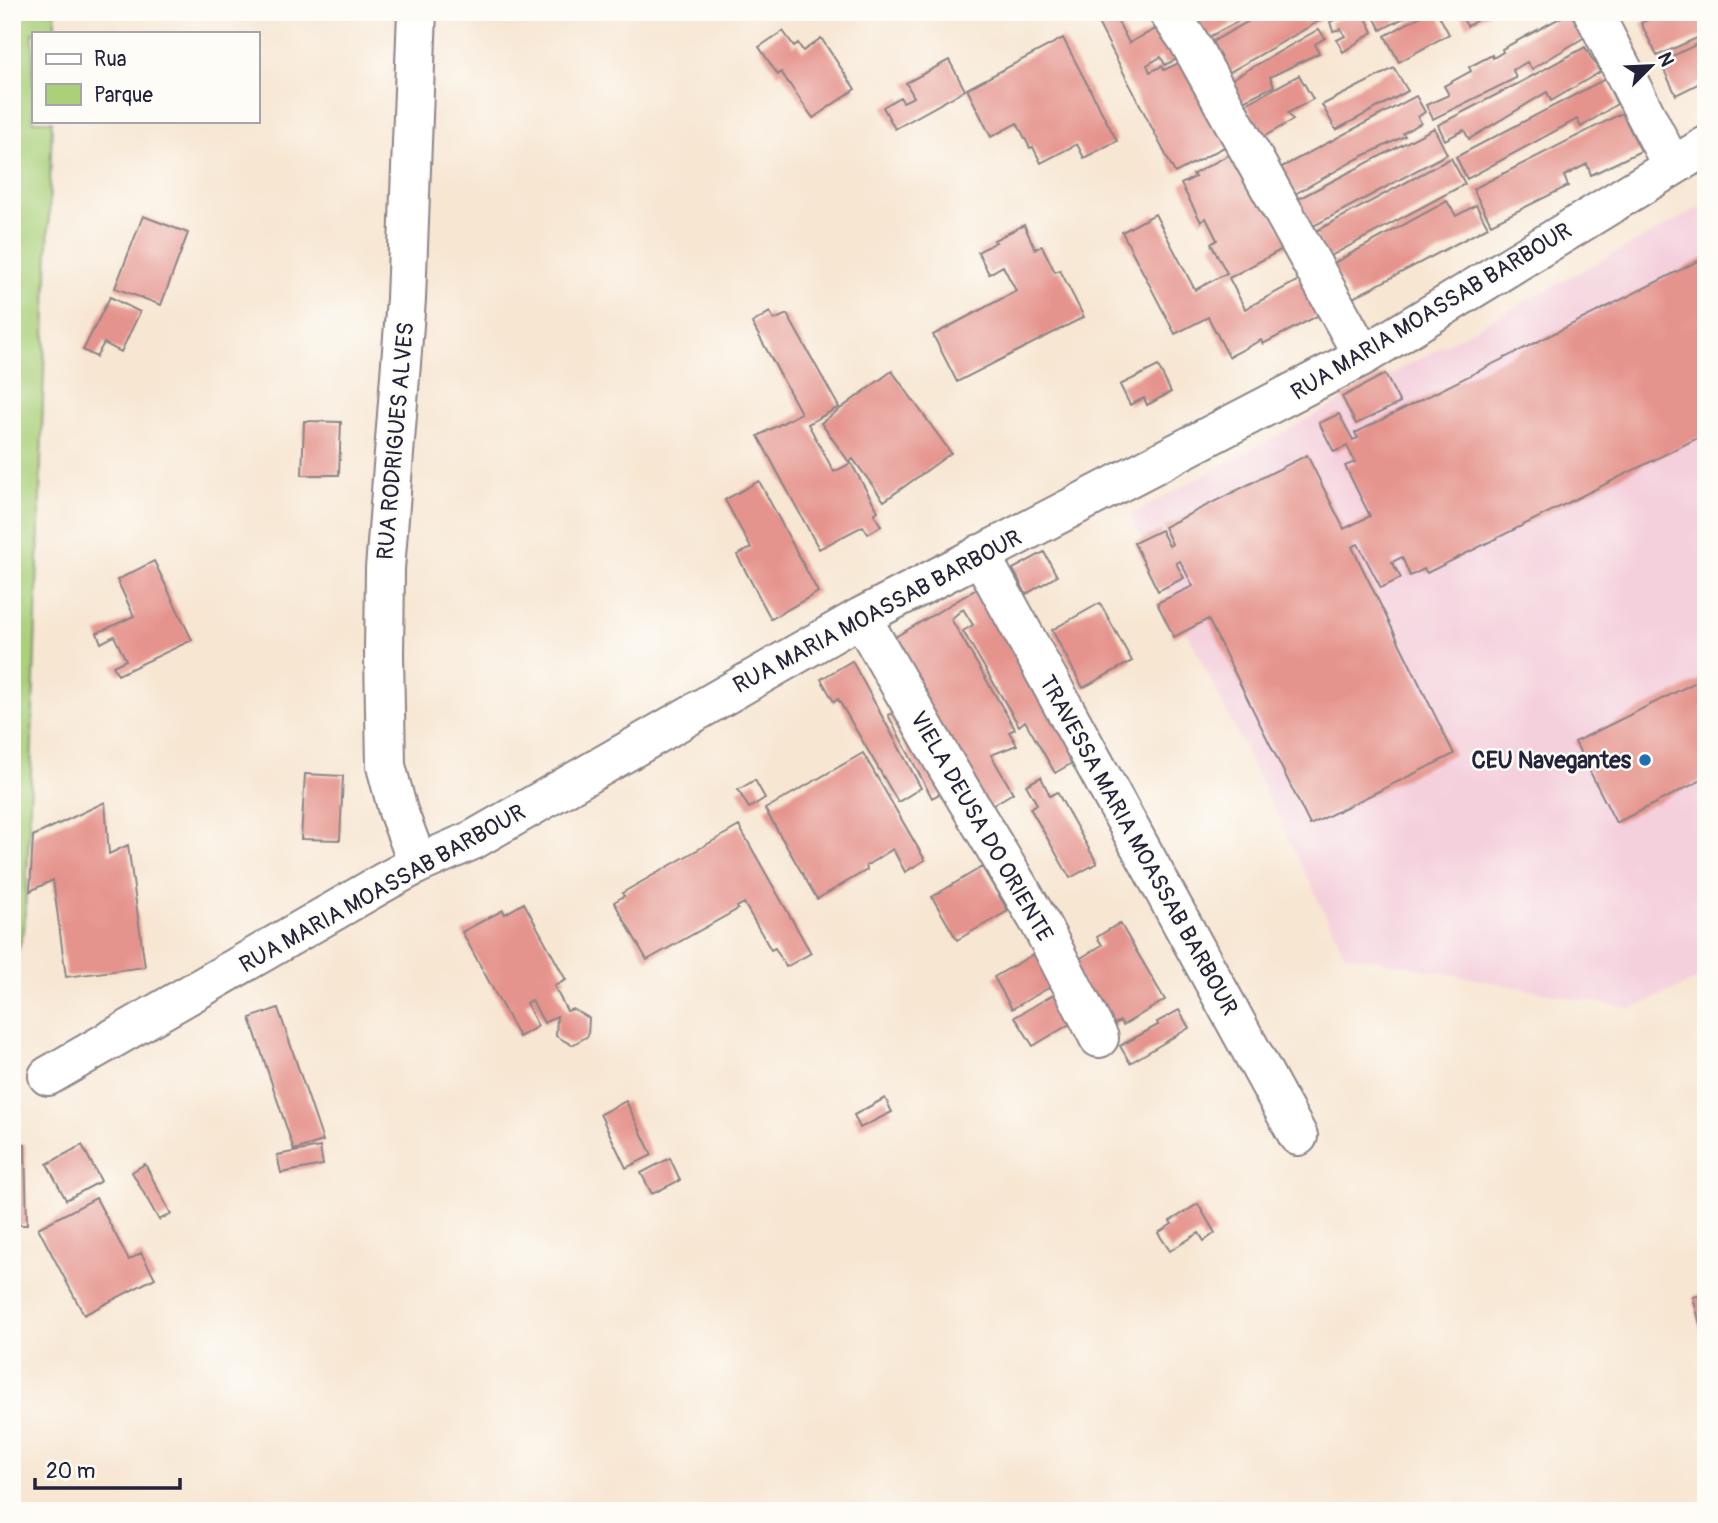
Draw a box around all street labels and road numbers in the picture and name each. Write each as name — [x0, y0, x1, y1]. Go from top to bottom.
street label: RUA MARIA MOASSAB BARBOUR — [1286, 216, 1577, 407]
street label: RUA RODRIGUES ALVES — [371, 321, 420, 561]
street label: RUA MARIA MOASSAB BARBOUR — [728, 523, 1026, 700]
street label: TRAVESSA MARIA MOASSAB BARBOUR — [1033, 670, 1244, 1020]
street label: VIELA DEUSA DO ORIENTE — [904, 706, 1059, 947]
street label: RUA MARIA MOASSAB BARBOUR — [234, 798, 530, 979]

